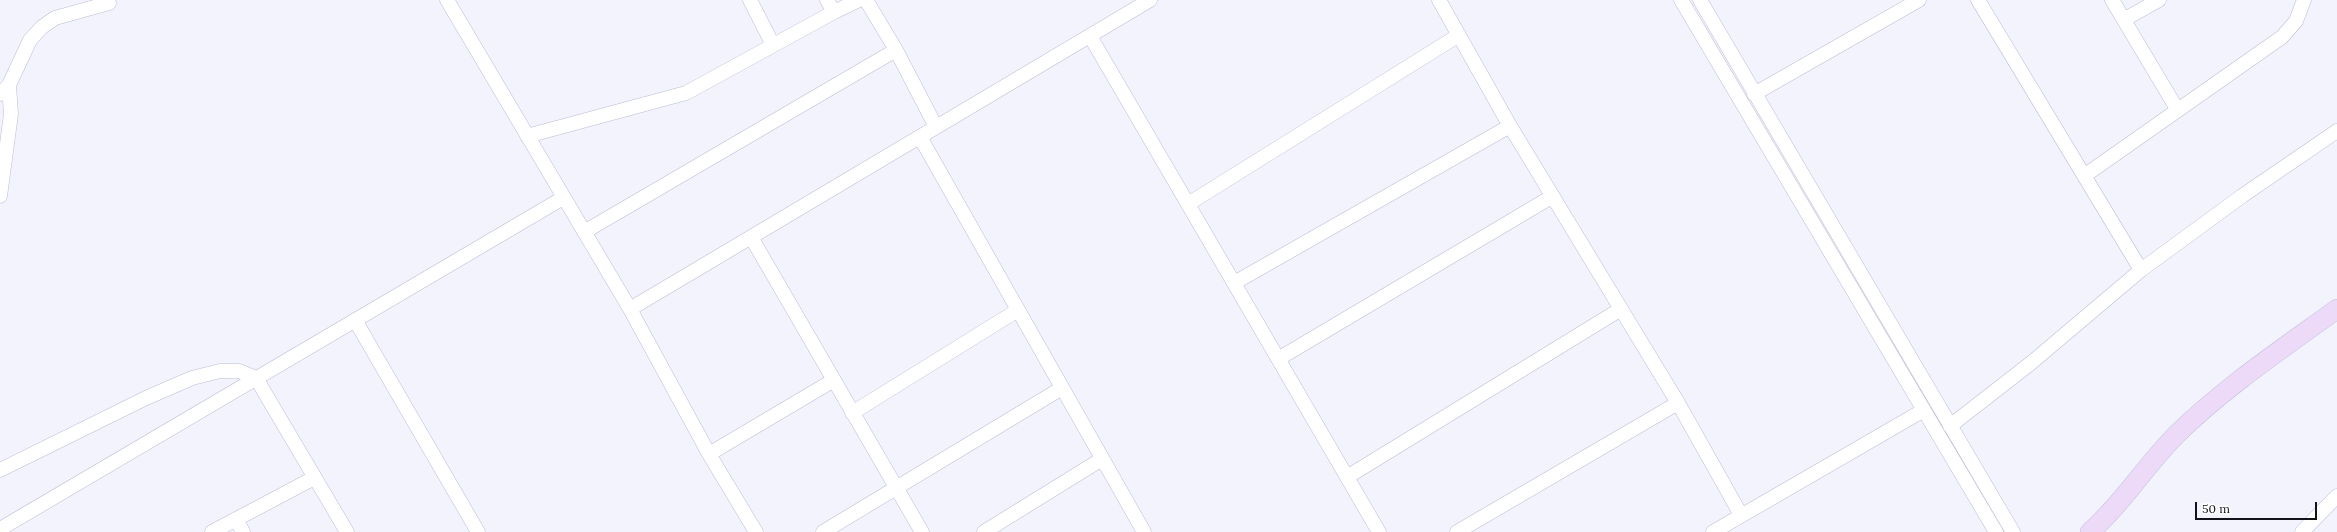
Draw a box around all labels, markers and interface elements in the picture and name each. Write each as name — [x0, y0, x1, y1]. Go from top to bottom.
scale bar — [2197, 494, 2319, 520]
text: 50 m — [2202, 501, 2230, 516]

